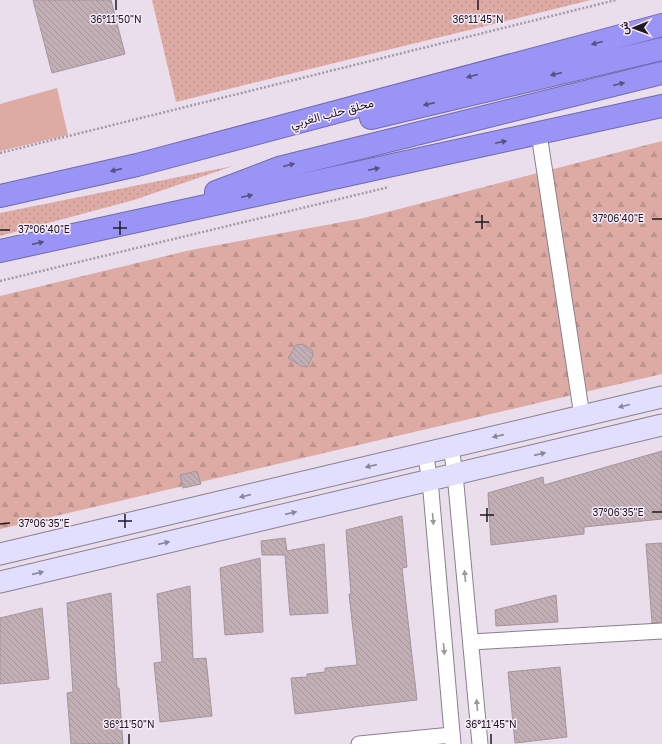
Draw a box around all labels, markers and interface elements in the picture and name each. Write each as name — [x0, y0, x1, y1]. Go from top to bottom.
north arrow — [614, 8, 654, 48]
text: 36°11'50"N — [90, 13, 142, 25]
text: 36°11'45"N — [452, 13, 504, 25]
text: ش — [617, 21, 631, 35]
one-way arrow — [591, 40, 603, 46]
one-way arrow — [550, 71, 562, 77]
one-way arrow — [465, 73, 477, 79]
one-way arrow — [613, 80, 625, 86]
street label: محلق حلب الغربي — [289, 95, 376, 134]
one-way arrow — [423, 101, 435, 107]
one-way arrow — [495, 139, 507, 145]
one-way arrow — [283, 162, 295, 168]
one-way arrow — [368, 166, 380, 172]
one-way arrow — [110, 167, 122, 173]
one-way arrow — [241, 193, 253, 199]
text: 37°06'40"E — [592, 212, 644, 224]
text: 37°06'40"E — [18, 223, 70, 235]
one-way arrow — [32, 239, 44, 245]
one-way arrow — [618, 404, 630, 410]
one-way arrow — [491, 434, 504, 440]
one-way arrow — [534, 451, 546, 457]
one-way arrow — [365, 464, 377, 470]
one-way arrow — [238, 494, 251, 500]
text: 37°06'35"E — [592, 506, 644, 518]
one-way arrow — [285, 510, 297, 516]
one-way arrow — [430, 513, 436, 525]
text: 37°06'35"E — [18, 517, 70, 529]
one-way arrow — [158, 539, 171, 545]
one-way arrow — [32, 569, 44, 575]
one-way arrow — [461, 570, 468, 582]
one-way arrow — [441, 642, 448, 655]
one-way arrow — [473, 699, 480, 711]
text: 36°11'50"N — [103, 718, 155, 730]
text: 36°11'45"N — [465, 718, 517, 730]

